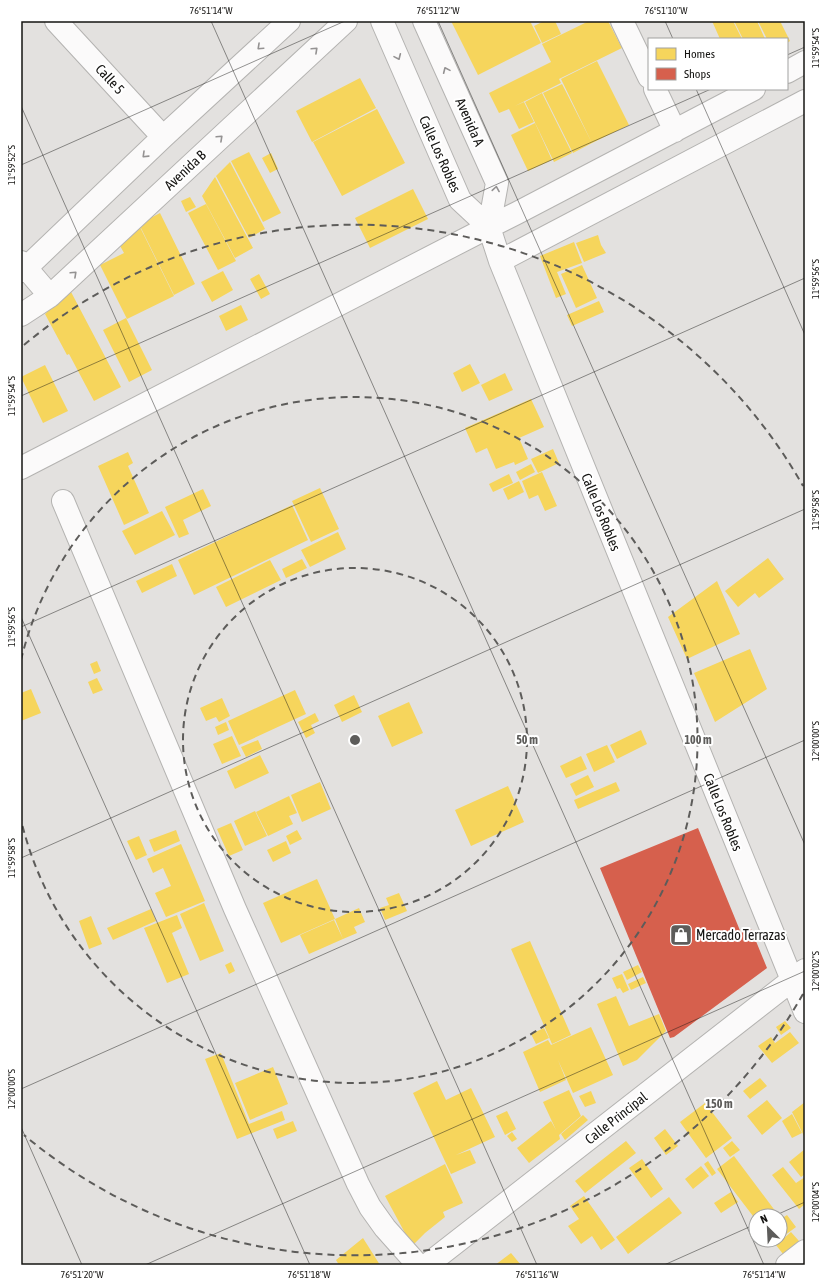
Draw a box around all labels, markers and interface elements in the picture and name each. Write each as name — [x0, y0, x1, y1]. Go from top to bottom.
text: 76°51'14"W — [189, 5, 233, 16]
text: 76°51'12"W — [416, 5, 460, 16]
text: 76°51'10"W — [644, 5, 688, 16]
text: 11°59'54"S — [810, 28, 821, 68]
legend — [648, 38, 788, 90]
one-way arrow — [257, 43, 265, 50]
text: Homes — [684, 47, 715, 61]
one-way arrow — [311, 48, 318, 55]
one-way arrow — [393, 53, 401, 60]
street label: Calle 5 — [92, 61, 128, 97]
one-way arrow — [443, 67, 451, 74]
text: Shops — [684, 67, 710, 81]
street label: Avenida A — [452, 96, 488, 149]
street label: Calle Los Robles — [416, 113, 464, 195]
one-way arrow — [215, 135, 223, 143]
text: 11°59'52"S — [6, 145, 17, 185]
street label: Avenida B — [161, 147, 209, 193]
one-way arrow — [142, 150, 150, 158]
one-way arrow — [491, 186, 500, 192]
text: 11°59'56"S — [810, 259, 821, 299]
one-way arrow — [69, 272, 77, 279]
text: 11°59'54"S — [6, 376, 17, 416]
street label: Calle Los Robles — [578, 471, 624, 553]
text: 11°59'58"S — [810, 490, 821, 530]
text: 11°59'56"S — [6, 607, 17, 647]
text: 12°00'00"S — [810, 721, 821, 761]
centre of rings — [348, 733, 362, 747]
text: 50 m — [516, 733, 538, 747]
text: 100 m — [684, 733, 712, 747]
street label: Calle Los Robles — [700, 771, 746, 853]
text: 11°59'58"S — [6, 838, 17, 878]
shop icon: Mercado Terrazas — [668, 922, 694, 948]
place label: Mercado Terrazas — [696, 927, 785, 943]
text: 12°00'02"S — [810, 951, 821, 991]
text: 12°00'00"S — [6, 1069, 17, 1109]
street label: Calle Principal — [582, 1089, 651, 1147]
text: 150 m — [705, 1097, 733, 1111]
text: 12°00'04"S — [810, 1182, 821, 1222]
north arrow — [748, 1208, 788, 1248]
text: N — [759, 1212, 769, 1226]
text: 76°51'20"W — [60, 1269, 104, 1280]
text: 76°51'18"W — [287, 1269, 331, 1280]
text: 76°51'16"W — [515, 1269, 559, 1280]
text: 76°51'14"W — [742, 1269, 786, 1280]

